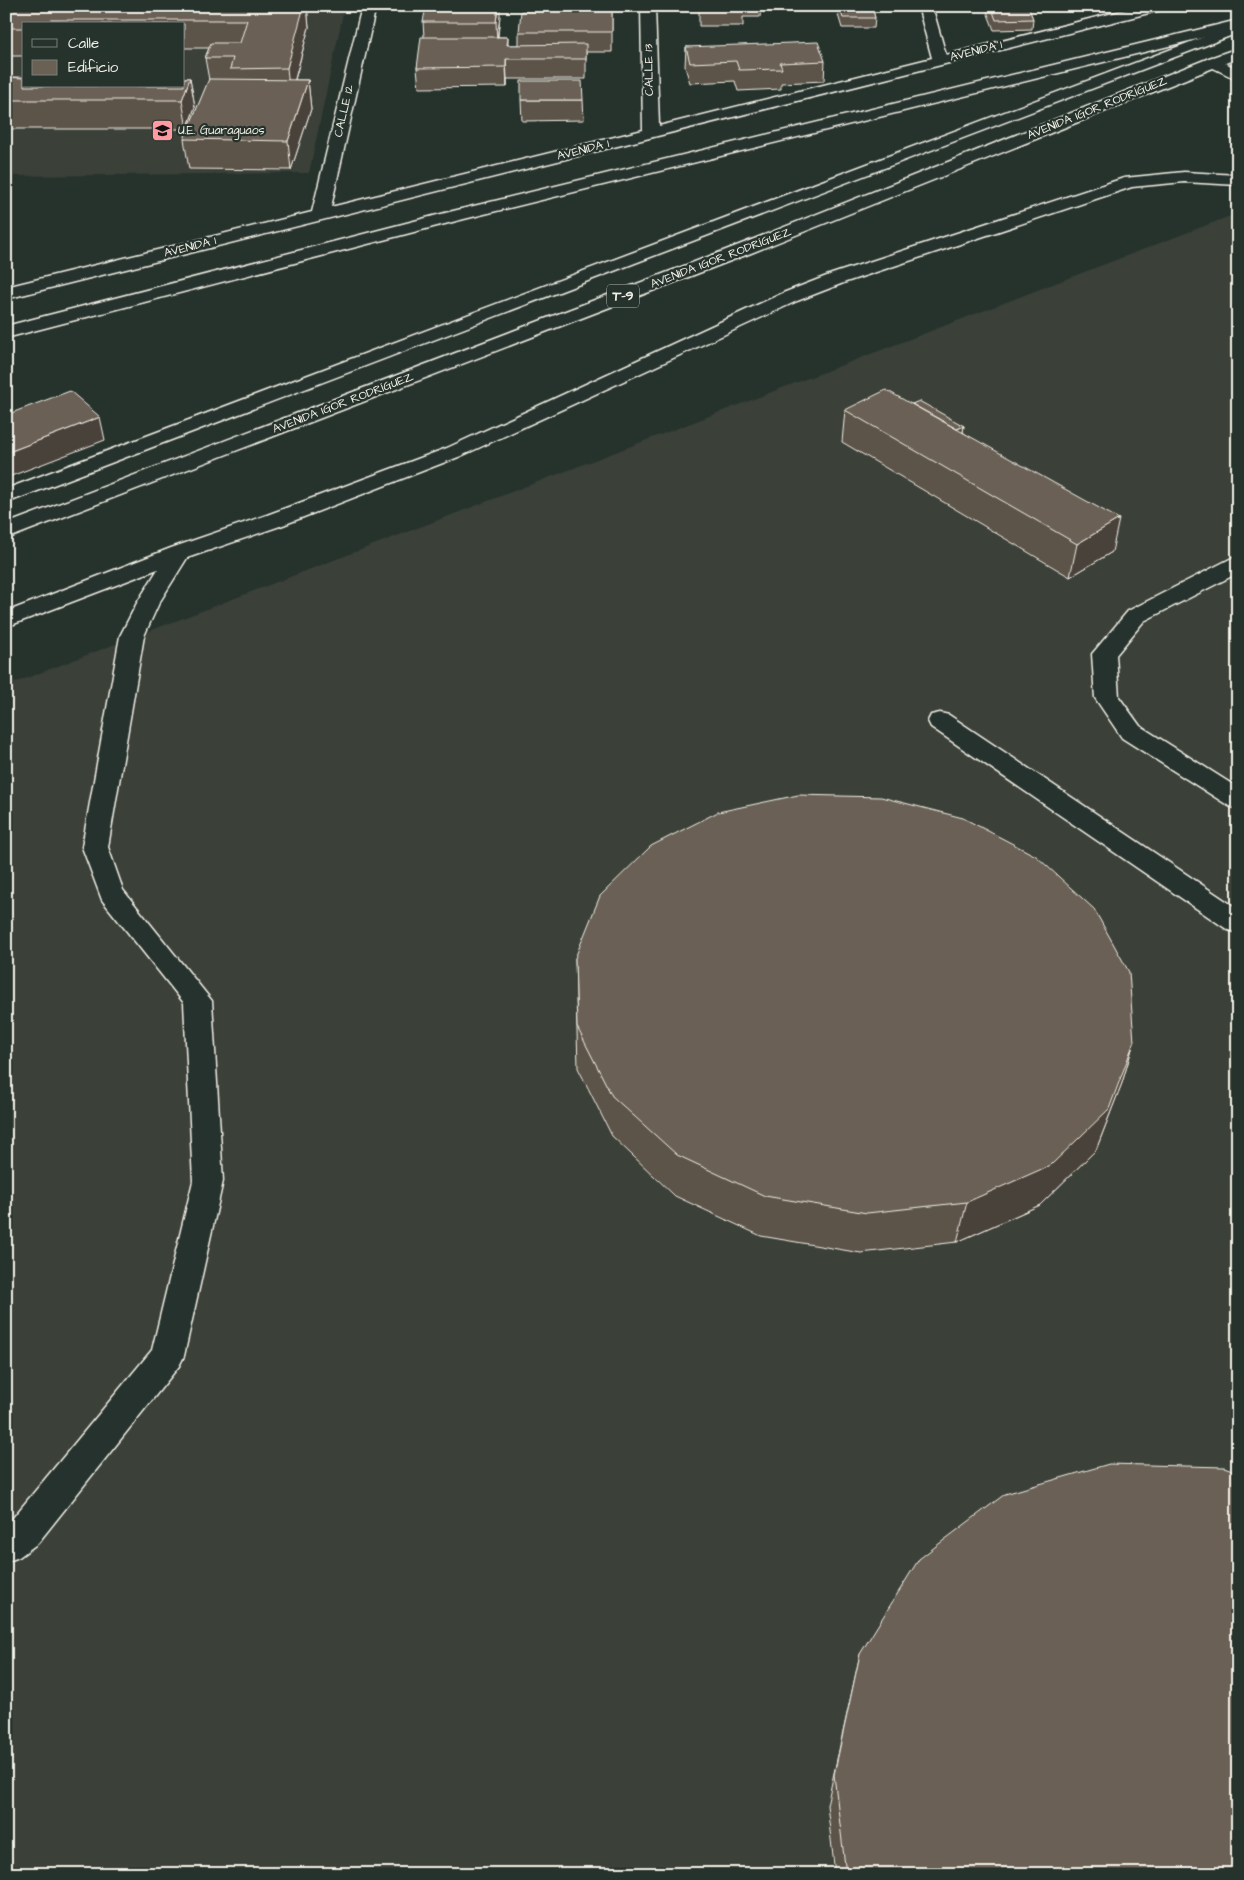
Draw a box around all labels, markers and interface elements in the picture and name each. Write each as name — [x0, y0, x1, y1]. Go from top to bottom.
legend — [22, 22, 185, 88]
text: Calle — [68, 33, 99, 54]
street label: AVENIDA 1 — [948, 36, 1004, 66]
street label: CALLE 13 — [640, 44, 658, 96]
text: Edificio — [68, 57, 119, 78]
street label: AVENIDA IGOR RODRÍGUEZ — [1024, 72, 1170, 144]
street label: CALLE 12 — [330, 83, 358, 139]
school or university icon: U.E. Guaraguaos — [150, 118, 174, 142]
place label: U.E. Guaraguaos — [178, 122, 264, 140]
street label: AVENIDA 1 — [555, 135, 611, 165]
street label: AVENIDA IGOR RODRÍGUEZ — [648, 223, 794, 293]
street label: AVENIDA 1 — [162, 232, 218, 262]
road number: T-9 — [607, 284, 639, 308]
street label: AVENIDA IGOR RODRÍGUEZ — [270, 368, 416, 438]

